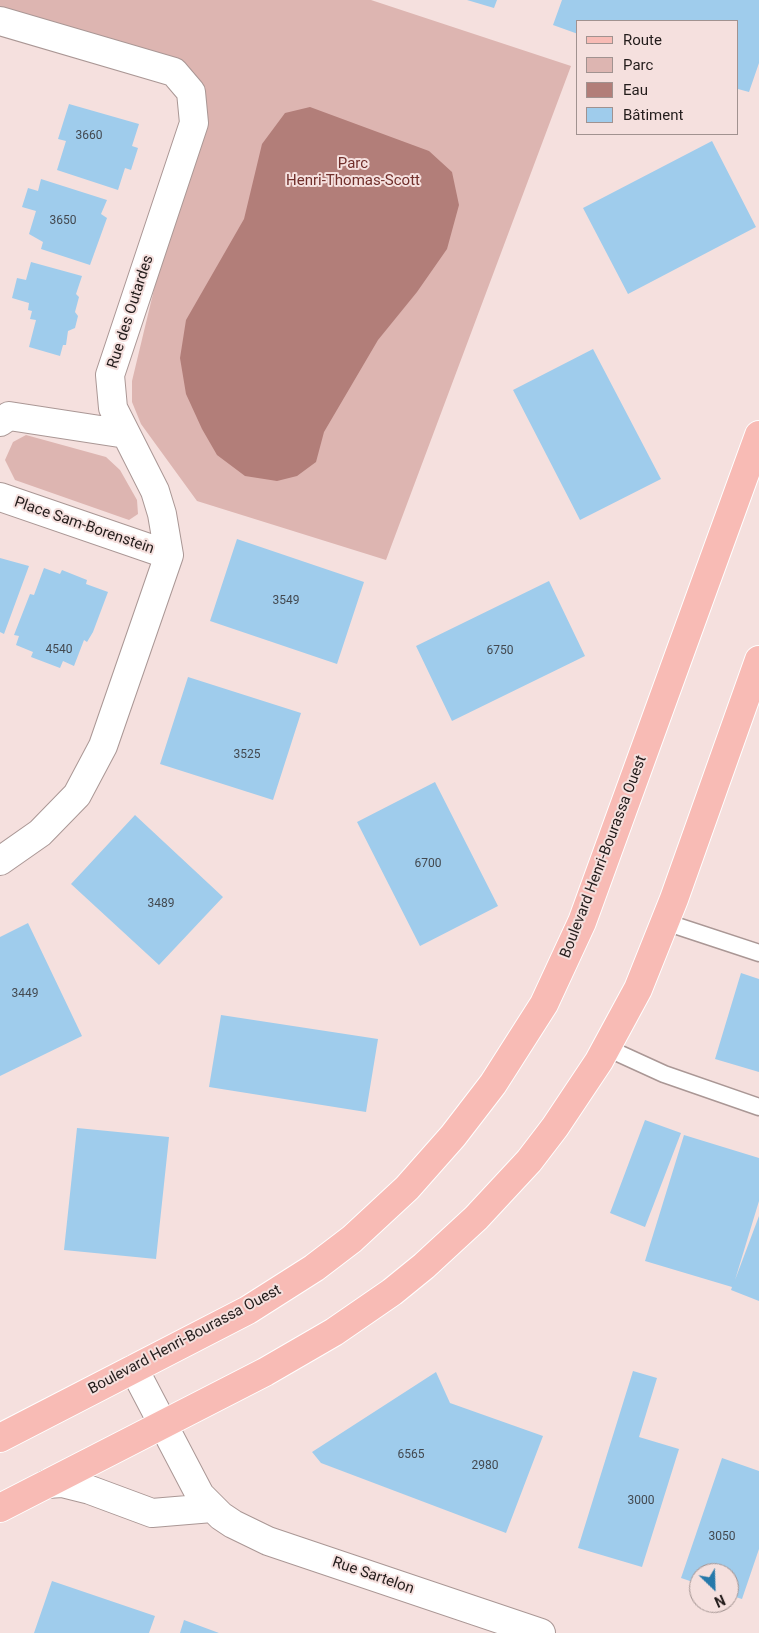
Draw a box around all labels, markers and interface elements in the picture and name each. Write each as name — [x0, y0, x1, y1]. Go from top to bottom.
legend — [576, 20, 739, 135]
text: Route — [623, 31, 662, 49]
text: Parc — [623, 56, 653, 74]
text: Eau — [623, 81, 648, 99]
text: Bâtiment — [623, 106, 683, 124]
house number: 3660 — [76, 129, 102, 143]
park label: Parc Henri-Thomas-Scott — [286, 155, 420, 190]
house number: 3650 — [50, 214, 76, 228]
street label: Rue des Outardes — [104, 253, 158, 371]
street label: Place Sam-Borenstein — [12, 494, 156, 558]
house number: 3549 — [273, 594, 299, 608]
house number: 4540 — [46, 643, 72, 657]
house number: 6750 — [487, 644, 513, 658]
house number: 3525 — [234, 748, 260, 762]
street label: Boulevard Henri-Bourassa Ouest — [557, 753, 651, 961]
house number: 6700 — [415, 857, 441, 871]
house number: 3489 — [148, 897, 174, 911]
house number: 3449 — [12, 987, 38, 1001]
street label: Boulevard Henri-Bourassa Ouest — [86, 1281, 284, 1399]
house number: 6565 — [398, 1448, 424, 1462]
house number: 2980 — [472, 1459, 498, 1473]
house number: 3000 — [628, 1494, 654, 1508]
house number: 3050 — [709, 1530, 735, 1544]
street label: Rue Sartelon — [330, 1554, 416, 1598]
north arrow — [689, 1563, 739, 1613]
text: N — [712, 1591, 727, 1610]

